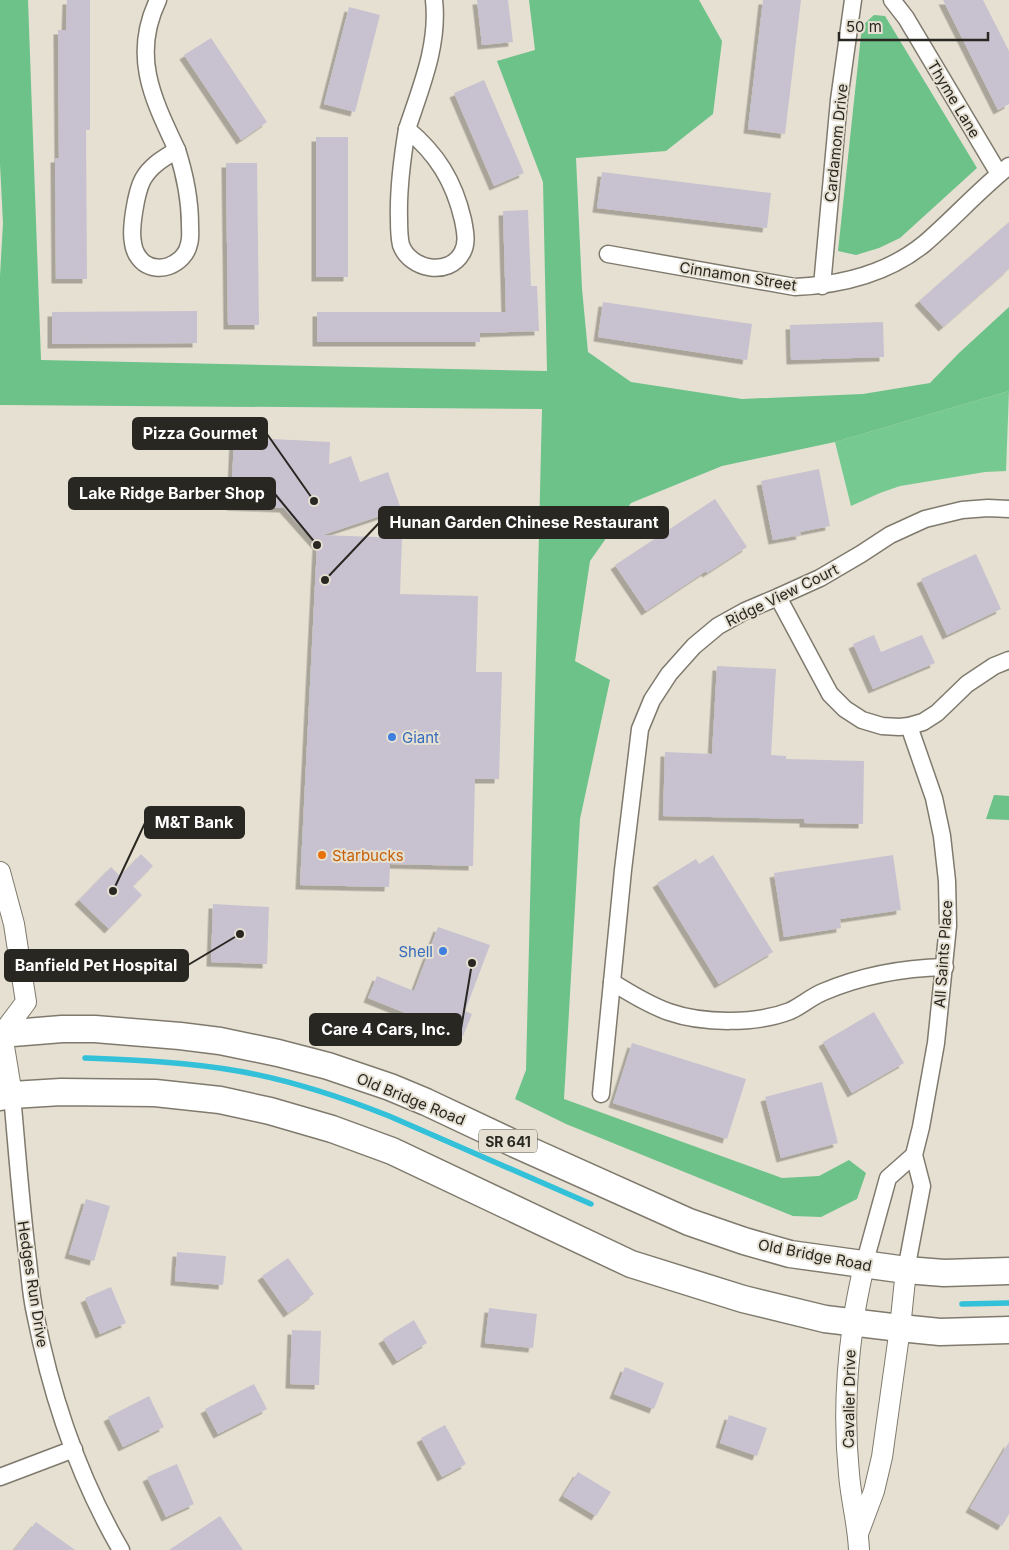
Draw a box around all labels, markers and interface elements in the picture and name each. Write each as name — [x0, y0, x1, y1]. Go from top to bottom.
scale bar — [839, 10, 988, 42]
text: 50 m — [846, 17, 882, 36]
street label: Thyme Lane — [923, 57, 985, 141]
street label: Cardamom Drive — [820, 83, 852, 203]
street label: Cinnamon Street — [678, 257, 798, 295]
callout: Pizza Gourmet — [133, 418, 267, 449]
text: Pizza Gourmet — [143, 423, 257, 443]
callout: Lake Ridge Barber Shop — [69, 478, 275, 509]
text: Lake Ridge Barber Shop — [79, 483, 265, 503]
callout: Hunan Garden Chinese Restaurant — [379, 507, 668, 538]
text: Hunan Garden Chinese Restaurant — [389, 512, 659, 532]
street label: Ridge View Court — [722, 559, 842, 631]
place label: Giant — [402, 728, 439, 747]
marker: Giant — [386, 731, 398, 743]
callout: M&T Bank — [145, 807, 244, 838]
text: M&T Bank — [155, 812, 234, 832]
place label: Starbucks — [332, 846, 404, 865]
marker: Starbucks — [316, 849, 328, 861]
street label: All Saints Place — [930, 899, 956, 1009]
place label: Shell — [398, 942, 433, 961]
marker: Shell — [437, 945, 449, 957]
callout: Banfield Pet Hospital — [5, 950, 188, 981]
text: Banfield Pet Hospital — [15, 955, 177, 975]
callout: Care 4 Cars, Inc. — [310, 1014, 461, 1045]
text: Care 4 Cars, Inc. — [321, 1019, 451, 1039]
street label: Old Bridge Road — [354, 1069, 468, 1129]
road number: SR 641 — [479, 1130, 537, 1152]
street label: Hedges Run Drive — [14, 1219, 52, 1349]
street label: Old Bridge Road — [757, 1235, 873, 1275]
street label: Cavalier Drive — [839, 1349, 859, 1449]

